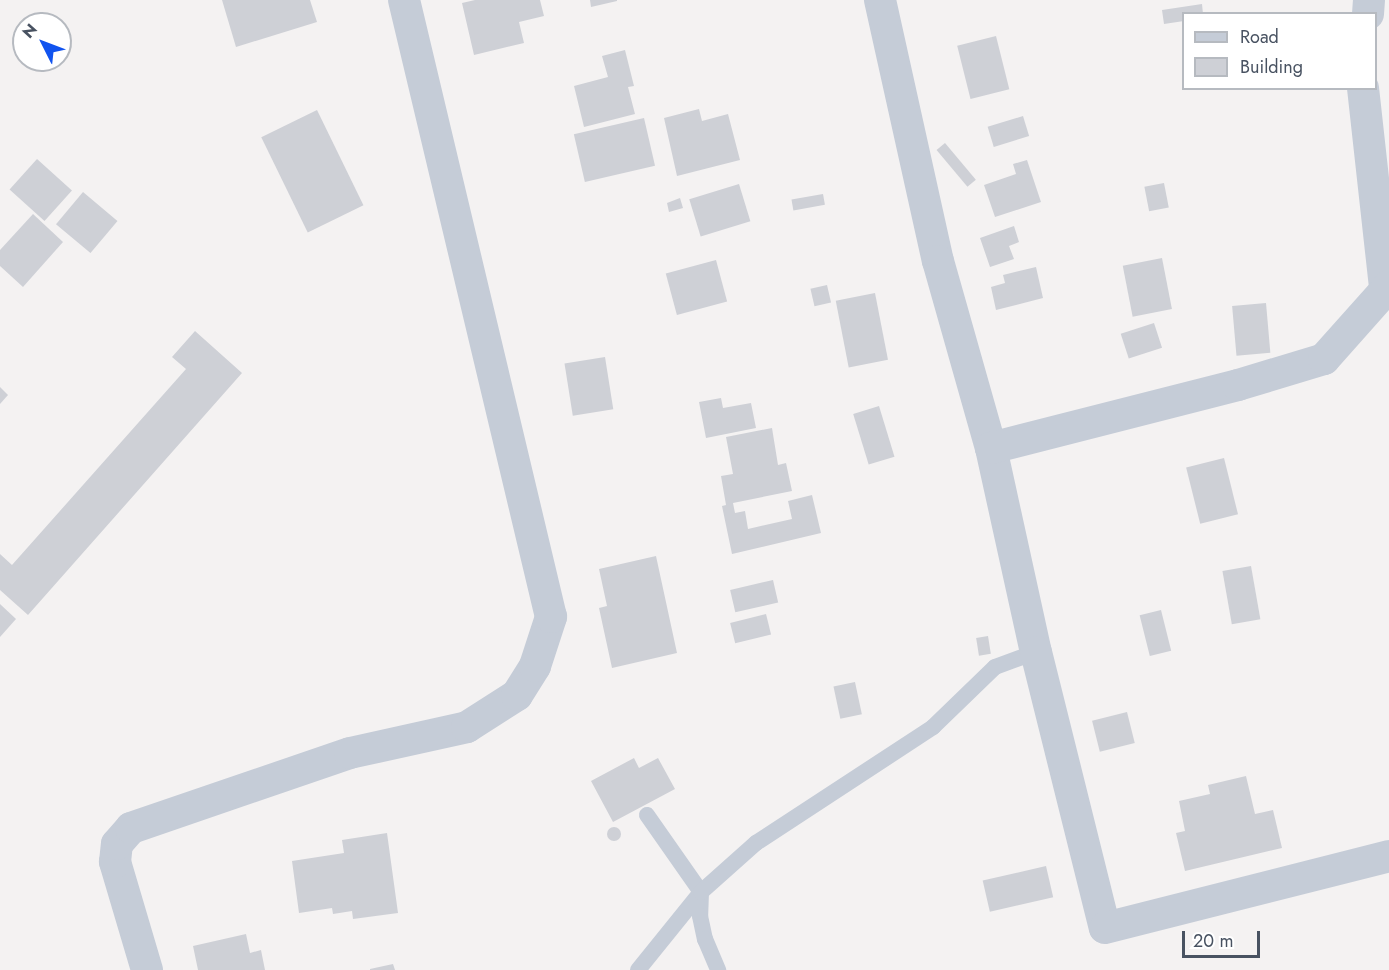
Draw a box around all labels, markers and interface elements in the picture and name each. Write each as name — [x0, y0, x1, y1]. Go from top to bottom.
north arrow — [12, 12, 72, 72]
legend — [1182, 12, 1377, 90]
text: N — [17, 19, 43, 43]
text: Road — [1240, 24, 1279, 50]
text: Building — [1240, 54, 1303, 80]
scale bar — [1185, 919, 1263, 957]
text: 20 m — [1193, 928, 1233, 954]

